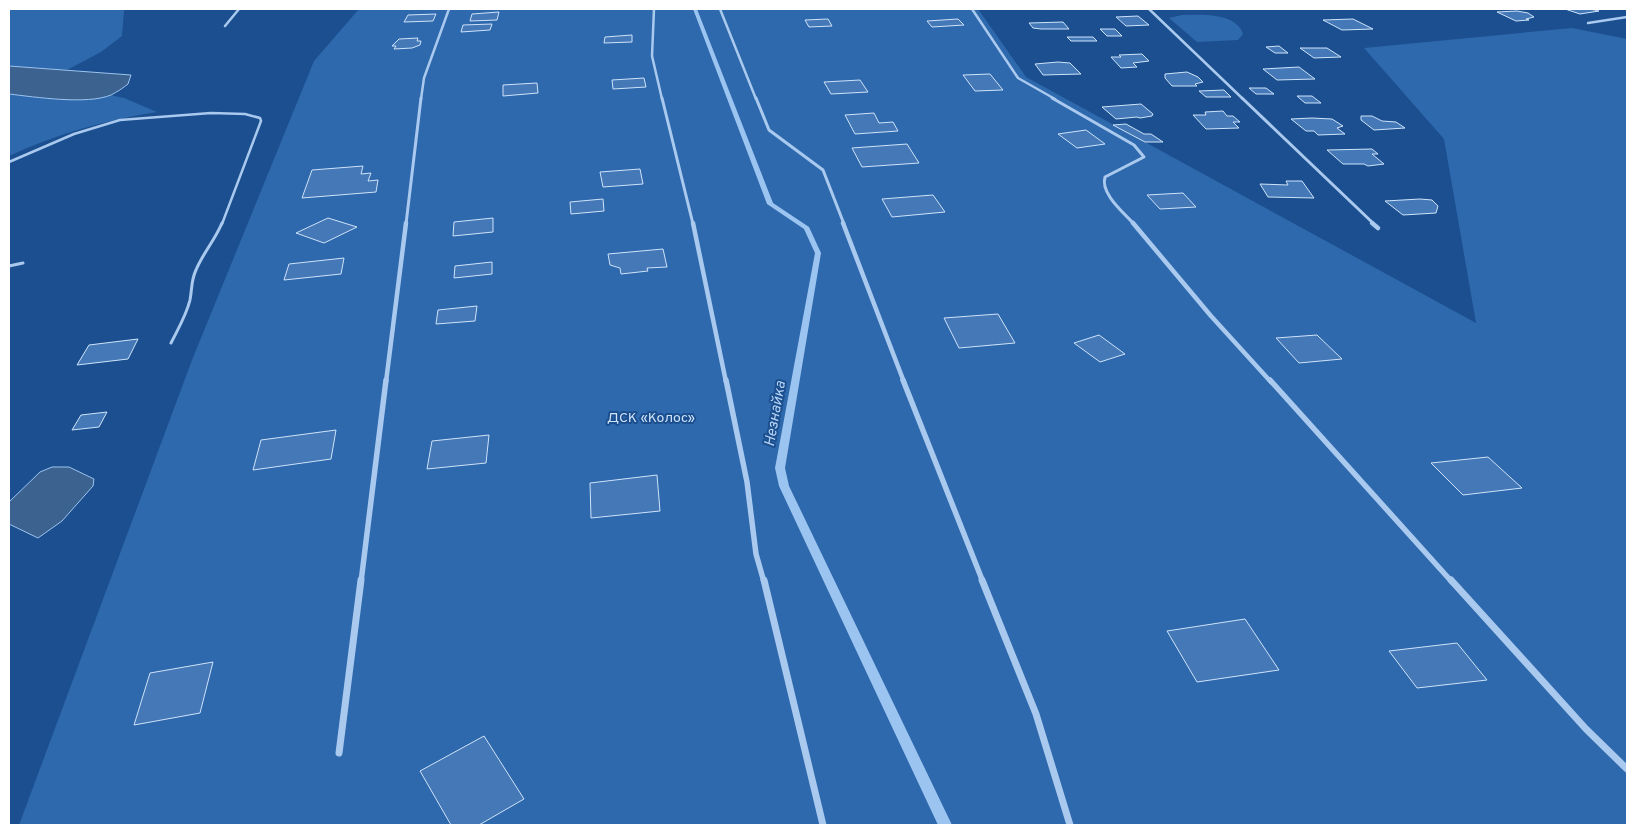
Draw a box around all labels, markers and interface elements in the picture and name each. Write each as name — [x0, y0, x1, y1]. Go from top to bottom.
water label: Незнайка — [761, 379, 791, 448]
park label: ДСК «Колос» — [607, 410, 695, 427]

